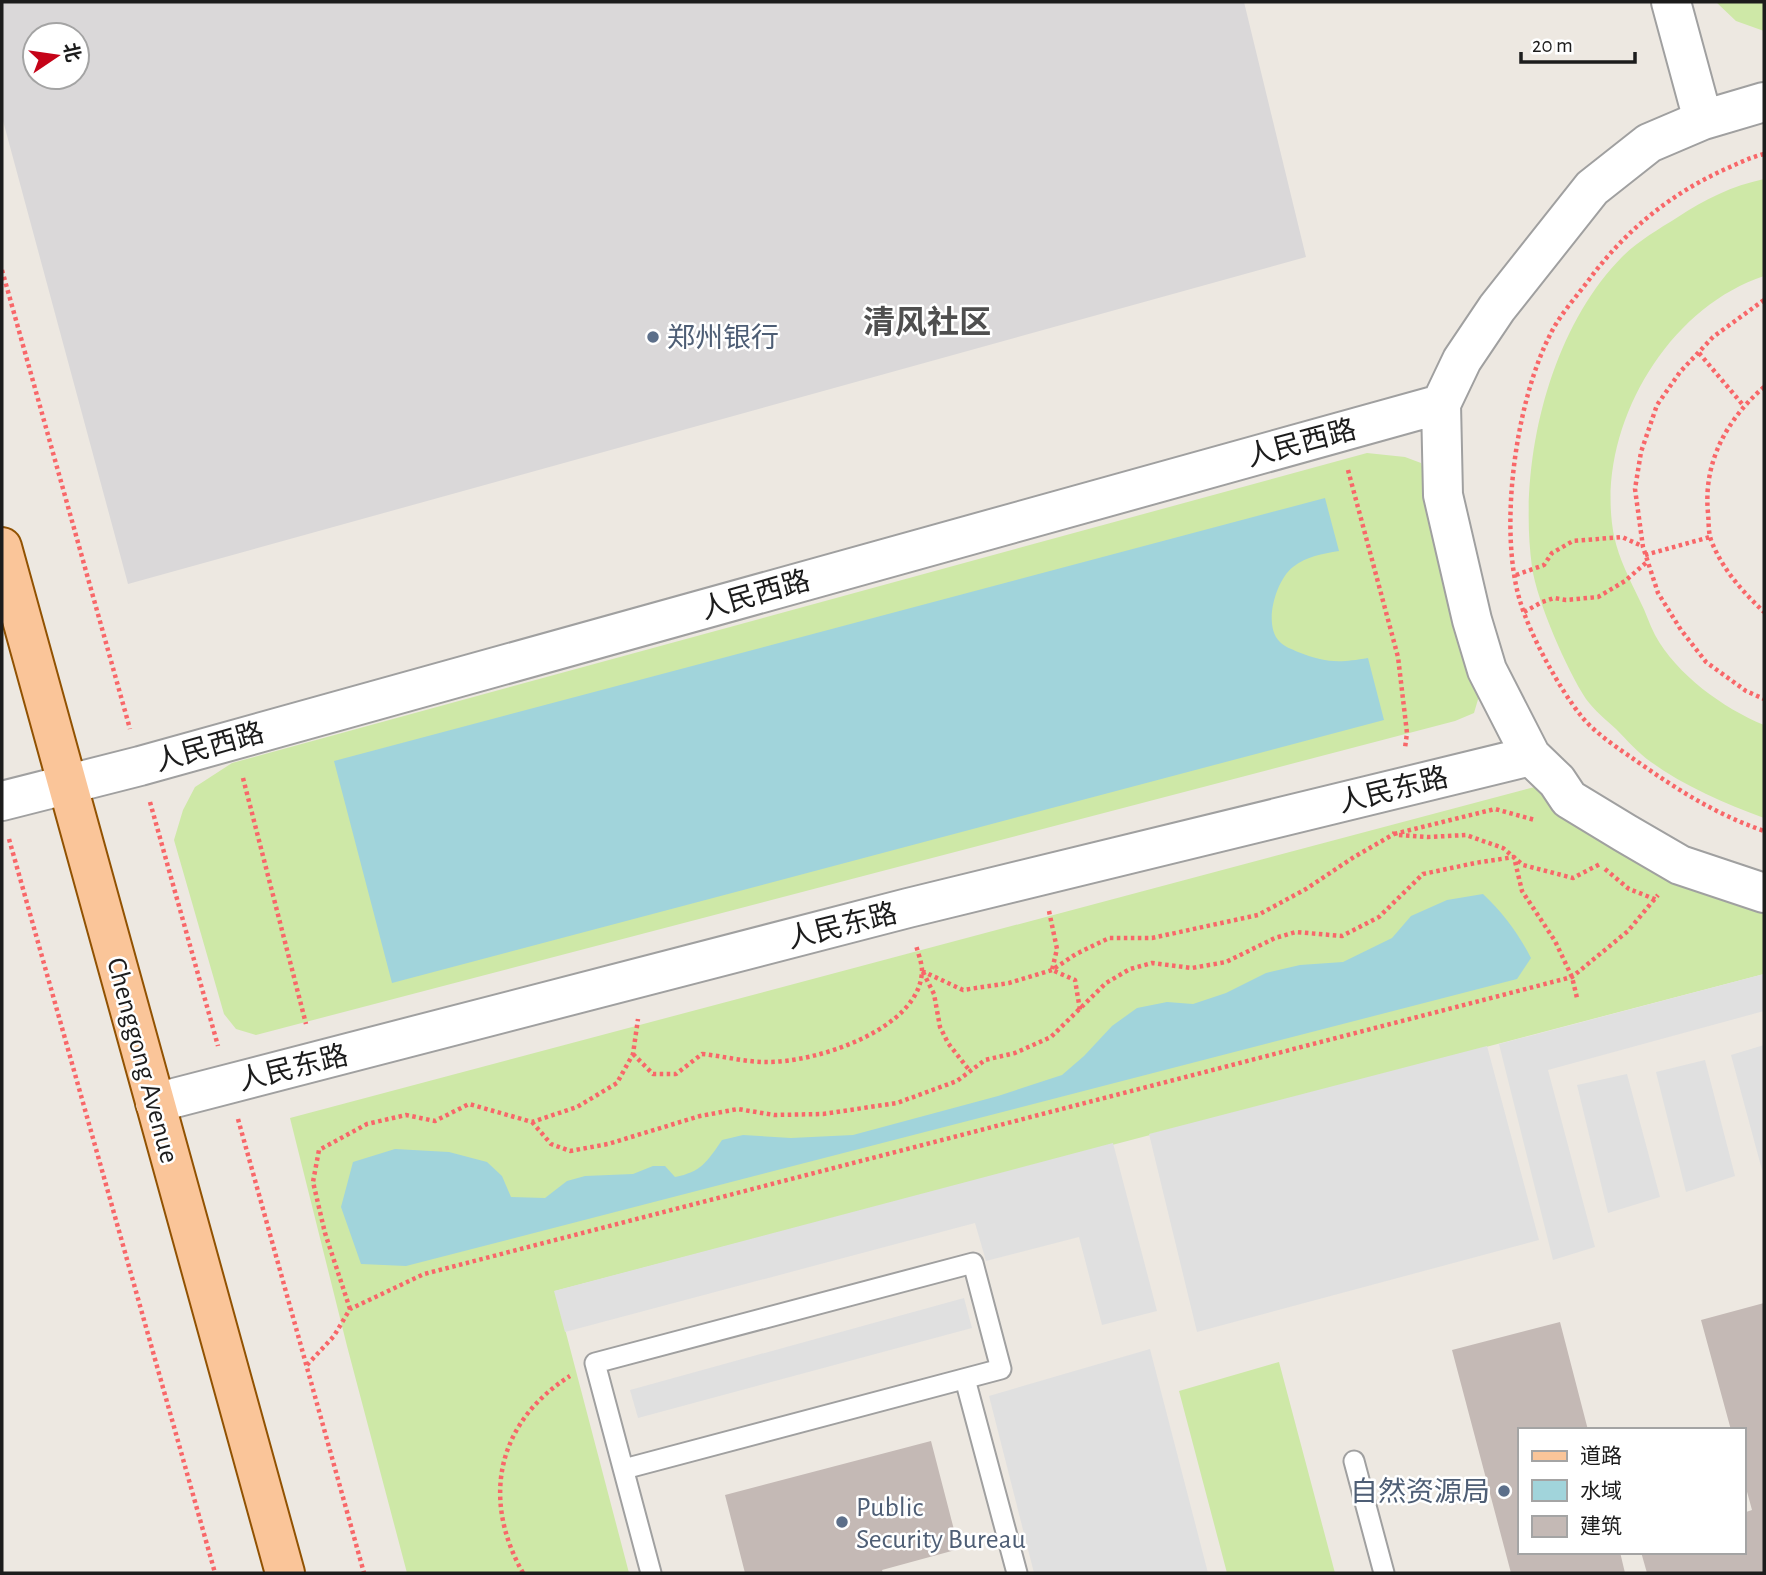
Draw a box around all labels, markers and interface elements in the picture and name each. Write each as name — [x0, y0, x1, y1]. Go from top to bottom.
north arrow — [21, 21, 91, 91]
scale bar — [1521, 21, 1635, 65]
text: 20 m — [1532, 35, 1573, 56]
text: 北 — [60, 41, 83, 64]
district label: 清风社区 — [863, 305, 991, 339]
place label: 郑州银行 — [667, 323, 779, 353]
marker: 郑州银行 — [645, 329, 661, 345]
street label: 人民西路 — [1243, 414, 1359, 472]
street label: 人民西路 — [697, 565, 813, 625]
street label: 人民西路 — [151, 717, 267, 777]
street label: 人民东路 — [1335, 762, 1451, 818]
street label: 人民东路 — [784, 898, 900, 954]
street label: Chenggong Avenue — [101, 955, 183, 1166]
street label: 人民东路 — [235, 1040, 351, 1096]
legend — [1518, 1428, 1745, 1554]
text: 道路 — [1580, 1445, 1622, 1467]
place label: 自然资源局 — [1350, 1477, 1490, 1507]
text: 水域 — [1580, 1480, 1622, 1502]
marker: 自然资源局 — [1496, 1483, 1512, 1499]
place label: Public Security Bureau — [856, 1494, 1026, 1554]
marker: Public Security Bureau — [834, 1514, 850, 1530]
text: 建筑 — [1580, 1515, 1622, 1537]

